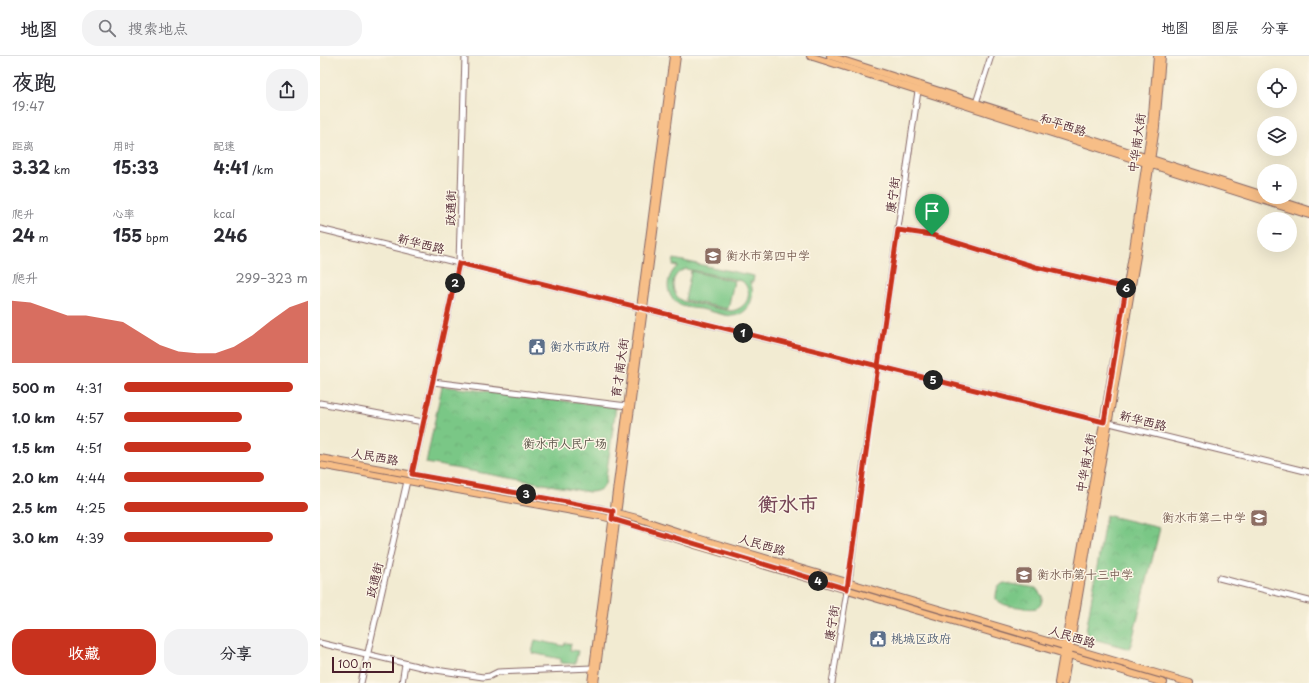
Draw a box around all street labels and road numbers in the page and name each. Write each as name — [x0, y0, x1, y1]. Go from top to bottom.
street label: 和平西路 — [1038, 108, 1089, 140]
street label: 中华南大街 — [1123, 112, 1149, 174]
street label: 康宁街 — [881, 176, 903, 214]
street label: 政通街 — [441, 190, 459, 226]
street label: 新华西路 — [396, 228, 447, 258]
street label: 育才南大街 — [606, 337, 632, 399]
street label: 新华西路 — [1118, 405, 1169, 435]
street label: 中华南大街 — [1071, 432, 1099, 494]
street label: 人民西路 — [350, 443, 400, 469]
street label: 人民西路 — [737, 529, 788, 559]
street label: 政通街 — [361, 560, 387, 599]
street label: 康宁街 — [819, 604, 843, 642]
street label: 人民西路 — [1047, 620, 1098, 652]

